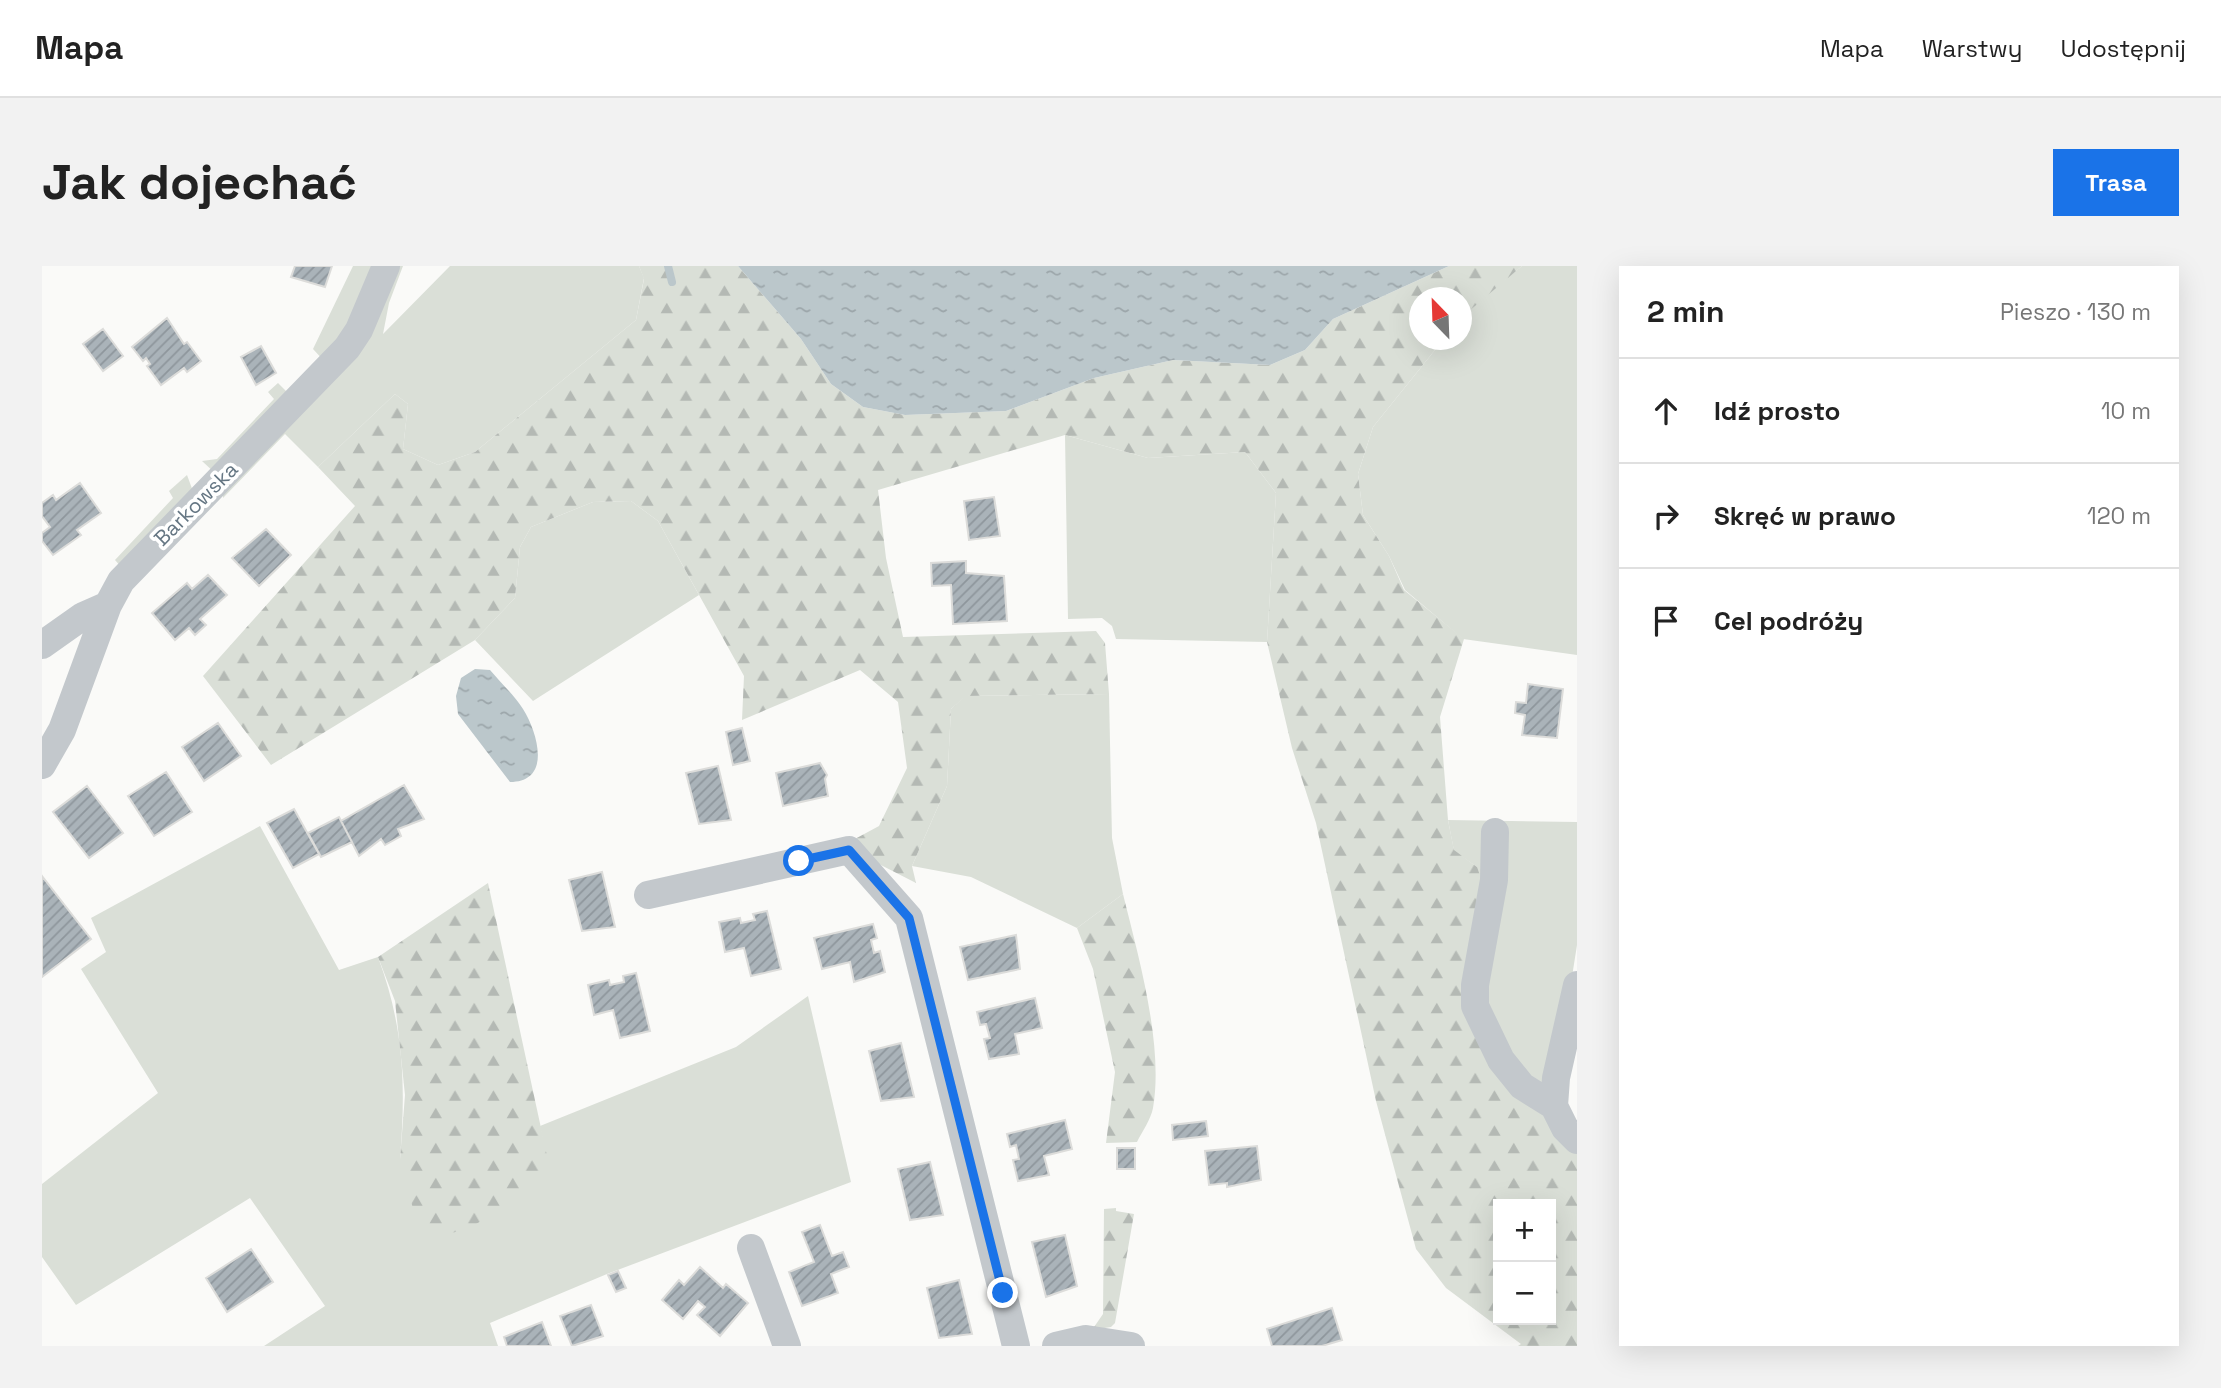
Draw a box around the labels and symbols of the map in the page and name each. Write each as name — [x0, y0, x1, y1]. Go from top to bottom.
north arrow — [1409, 287, 1472, 350]
street label: Barkowska — [148, 456, 243, 551]
route start — [783, 845, 814, 876]
route end — [987, 1277, 1018, 1308]

